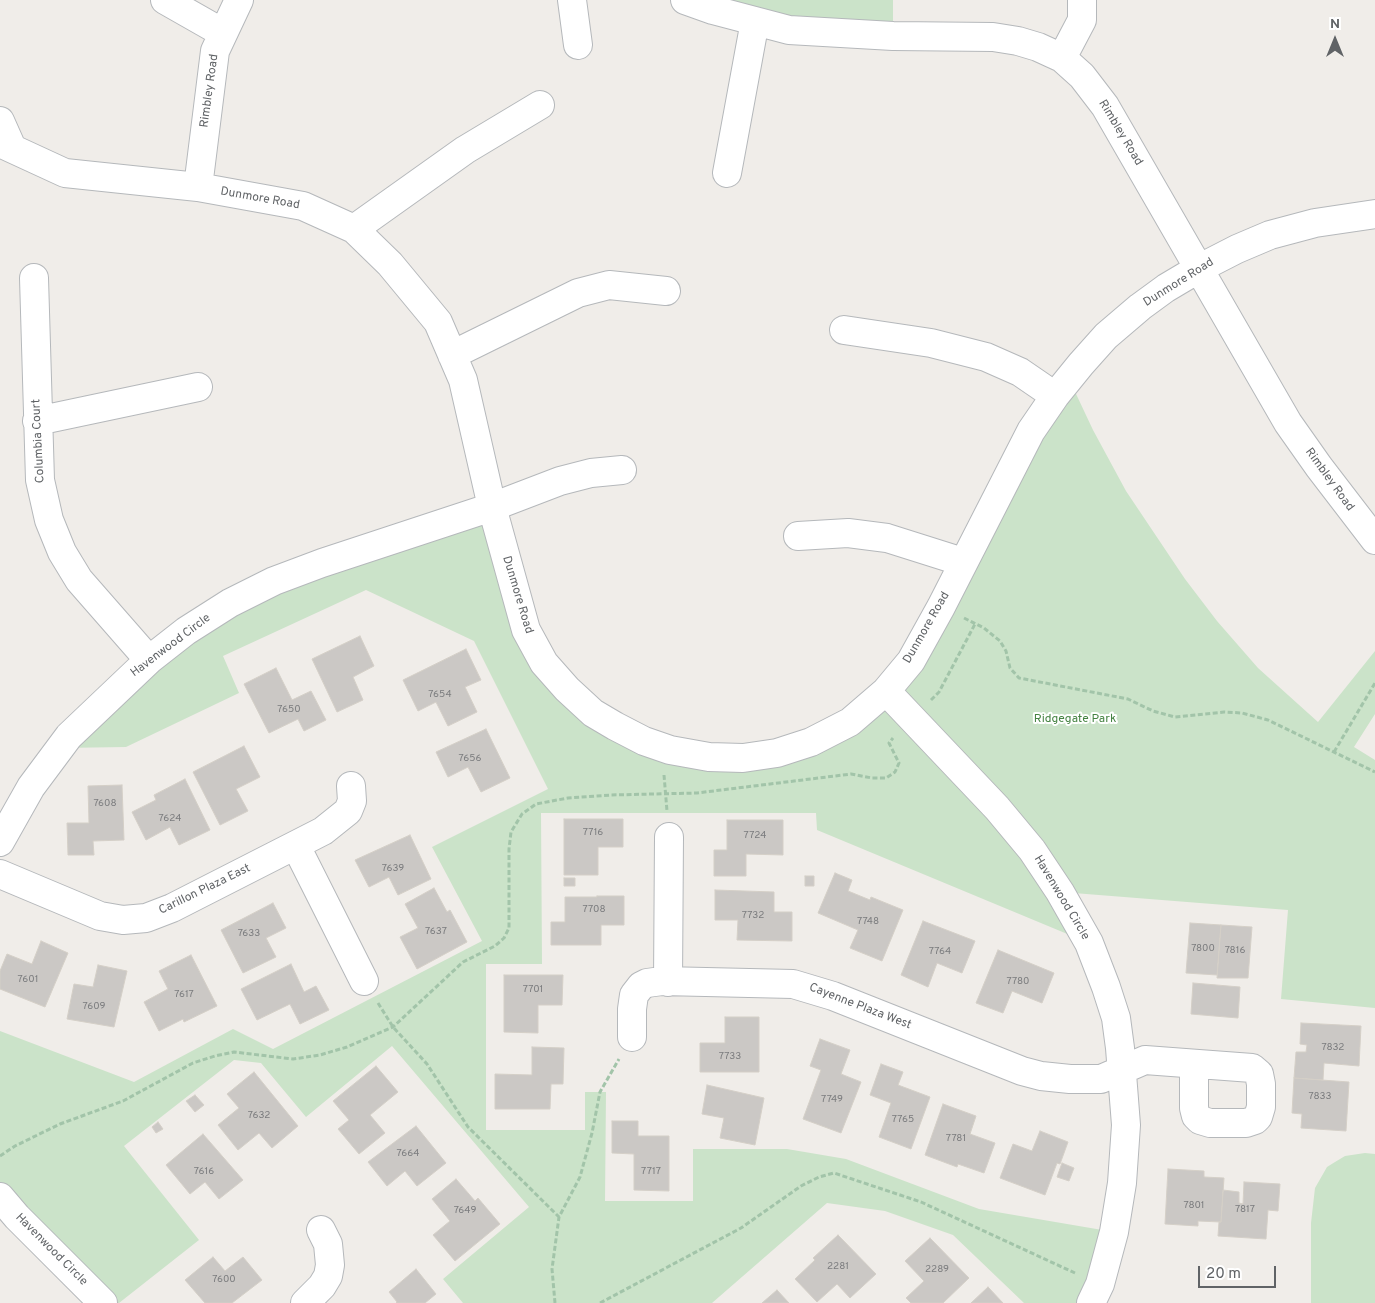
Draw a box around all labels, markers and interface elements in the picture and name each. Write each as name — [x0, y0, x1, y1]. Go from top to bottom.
north arrow — [1310, 15, 1360, 65]
text: N — [1330, 16, 1340, 33]
street label: Rimbley Road — [198, 53, 222, 129]
street label: Rimbley Road — [1095, 97, 1145, 169]
street label: Dunmore Road — [219, 185, 301, 213]
street label: Dunmore Road — [1141, 256, 1217, 310]
street label: Columbia Court — [30, 399, 48, 483]
street label: Rimbley Road — [1301, 446, 1357, 514]
street label: Dunmore Road — [498, 554, 536, 636]
street label: Dunmore Road — [901, 590, 953, 666]
street label: Havenwood Circle — [128, 611, 214, 681]
house number: 7654 — [428, 689, 452, 701]
house number: 7650 — [277, 704, 301, 716]
park label: Ridgegate Park — [1034, 713, 1116, 727]
house number: 7656 — [459, 753, 481, 765]
house number: 7608 — [93, 798, 117, 810]
house number: 7624 — [159, 813, 181, 825]
house number: 7716 — [583, 827, 603, 839]
house number: 7724 — [744, 830, 766, 842]
street label: Havenwood Circle — [1030, 853, 1092, 943]
street label: Carillon Plaza East — [157, 862, 253, 918]
house number: 7639 — [382, 863, 404, 875]
house number: 7708 — [582, 904, 606, 916]
house number: 7732 — [742, 910, 764, 922]
house number: 7748 — [857, 916, 879, 928]
house number: 7637 — [425, 926, 447, 938]
house number: 7633 — [238, 928, 260, 940]
house number: 7800 — [1191, 943, 1215, 955]
house number: 7816 — [1225, 945, 1245, 957]
house number: 7764 — [929, 946, 951, 958]
house number: 7601 — [18, 974, 38, 986]
house number: 7780 — [1007, 976, 1029, 988]
street label: Cayenne Plaza West — [807, 981, 913, 1033]
house number: 7701 — [523, 984, 543, 996]
house number: 7617 — [174, 989, 194, 1001]
house number: 7609 — [82, 1001, 106, 1013]
house number: 7832 — [1322, 1042, 1344, 1054]
house number: 7733 — [719, 1051, 741, 1063]
house number: 7833 — [1308, 1091, 1332, 1103]
house number: 7749 — [821, 1094, 843, 1106]
house number: 7632 — [248, 1110, 270, 1122]
house number: 7765 — [892, 1114, 914, 1126]
house number: 7781 — [946, 1133, 966, 1145]
house number: 7664 — [397, 1148, 419, 1160]
house number: 7616 — [194, 1166, 214, 1178]
house number: 7717 — [641, 1166, 661, 1178]
house number: 7801 — [1183, 1200, 1205, 1212]
house number: 7817 — [1235, 1204, 1255, 1216]
house number: 7649 — [454, 1205, 476, 1217]
street label: Havenwood Circle — [12, 1211, 90, 1289]
scale bar — [1200, 1256, 1278, 1288]
house number: 2281 — [827, 1261, 849, 1273]
house number: 2289 — [925, 1264, 949, 1276]
text: 20 m — [1206, 1265, 1241, 1284]
house number: 7600 — [212, 1274, 236, 1286]

